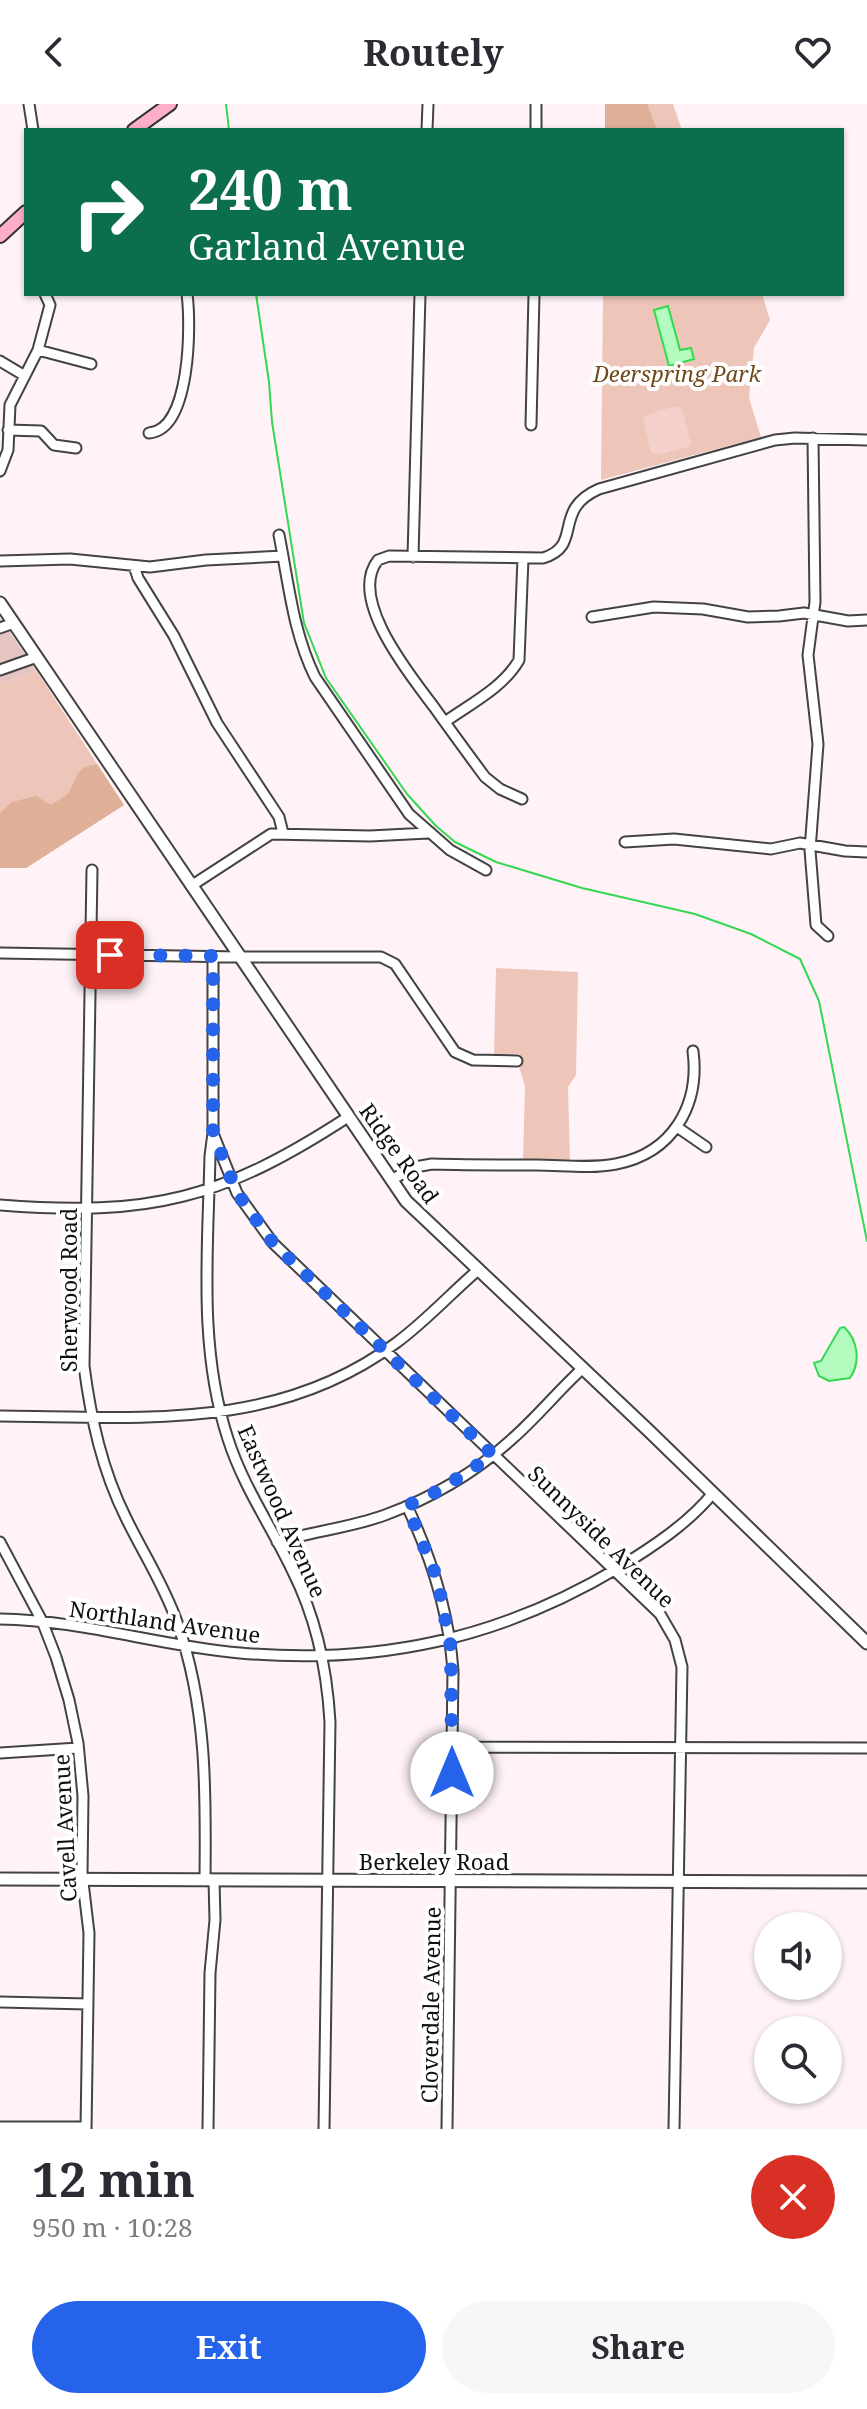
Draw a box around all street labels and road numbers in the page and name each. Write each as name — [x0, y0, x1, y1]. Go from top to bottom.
street label: Ridge Road — [353, 1097, 447, 1210]
street label: Sherwood Road — [53, 1207, 83, 1372]
street label: Eastwood Avenue — [231, 1420, 335, 1602]
street label: Sunnyside Avenue — [522, 1458, 682, 1614]
street label: Northland Avenue — [67, 1593, 263, 1649]
street label: Cavell Avenue — [45, 1753, 83, 1903]
street label: Berkeley Road — [359, 1846, 510, 1876]
street label: Cloverdale Avenue — [413, 1906, 447, 2104]

